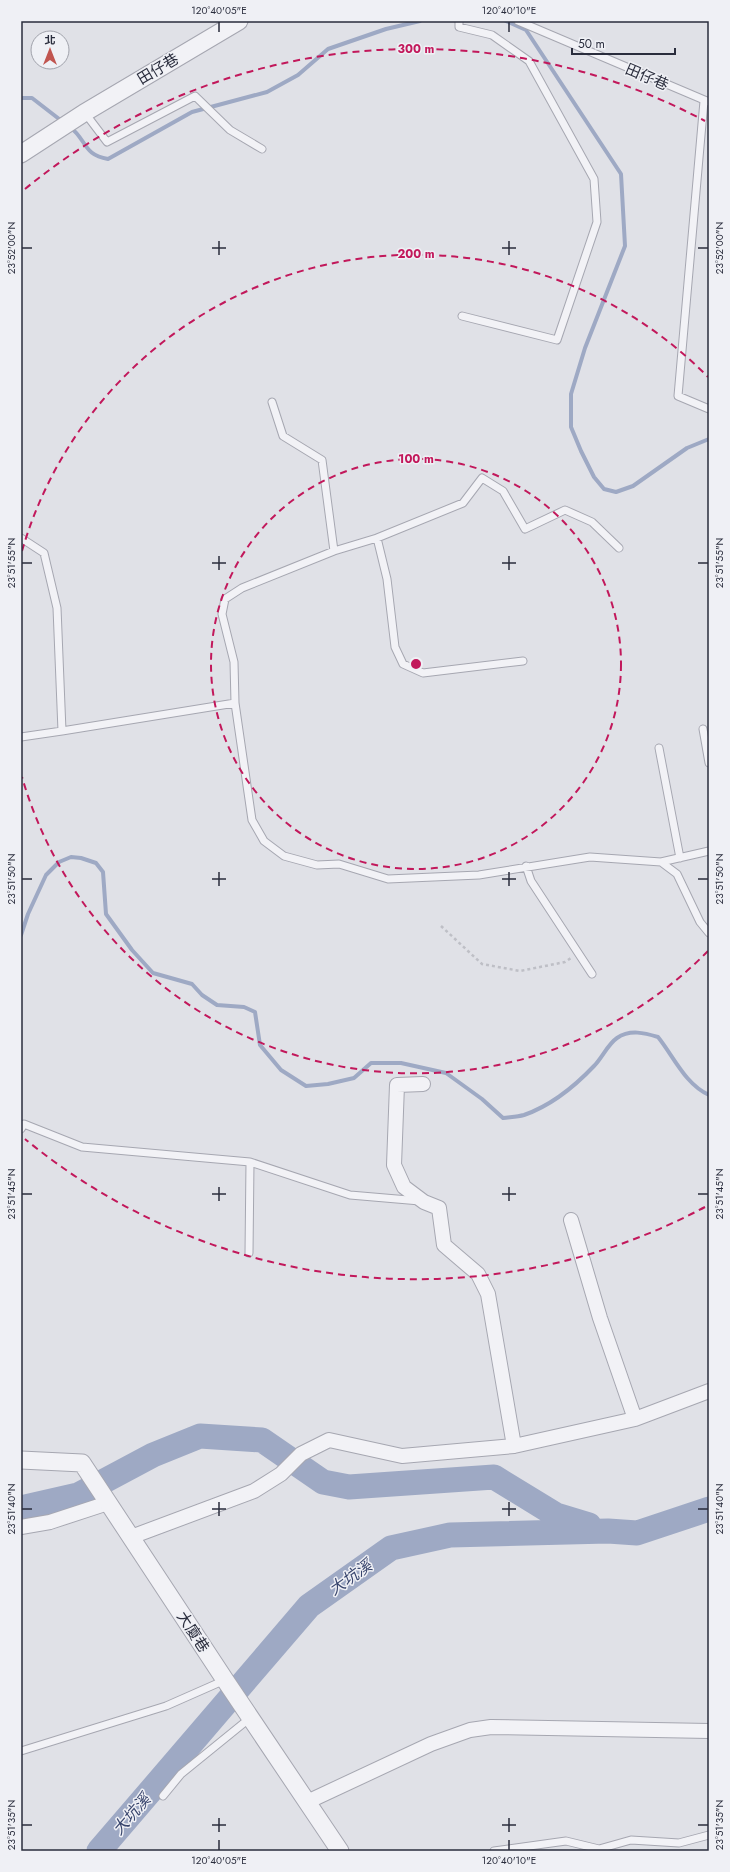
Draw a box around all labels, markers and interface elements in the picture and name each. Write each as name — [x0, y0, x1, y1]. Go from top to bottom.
text: 120°40'05"E — [191, 3, 247, 18]
text: 120°40'10"E — [482, 3, 536, 18]
north arrow — [30, 30, 70, 70]
scale bar — [572, 30, 675, 56]
text: 北 — [45, 32, 56, 48]
text: 50 m — [578, 35, 605, 53]
text: 300 m — [398, 40, 435, 58]
street label: 田仔巷 — [133, 48, 183, 90]
street label: 田仔巷 — [622, 58, 672, 96]
text: 23°52'00"N — [4, 222, 19, 274]
text: 23°52'00"N — [712, 222, 727, 274]
text: 200 m — [397, 245, 435, 263]
text: 100 m — [398, 450, 434, 468]
text: 23°51'55"N — [4, 538, 19, 588]
text: 23°51'55"N — [712, 538, 727, 588]
centre of rings — [409, 657, 423, 671]
text: 23°51'50"N — [4, 854, 19, 904]
text: 23°51'50"N — [712, 854, 727, 904]
text: 23°51'45"N — [4, 1169, 19, 1219]
text: 23°51'45"N — [712, 1169, 727, 1219]
text: 23°51'40"N — [4, 1483, 19, 1535]
text: 23°51'40"N — [712, 1483, 727, 1535]
water label: 大坑溪 — [324, 1553, 378, 1601]
street label: 大廈巷 — [172, 1607, 214, 1657]
water label: 大坑溪 — [107, 1787, 157, 1840]
text: 23°51'35"N — [4, 1800, 19, 1850]
text: 23°51'35"N — [712, 1800, 727, 1850]
text: 120°40'05"E — [191, 1853, 247, 1868]
text: 120°40'10"E — [482, 1853, 536, 1868]

